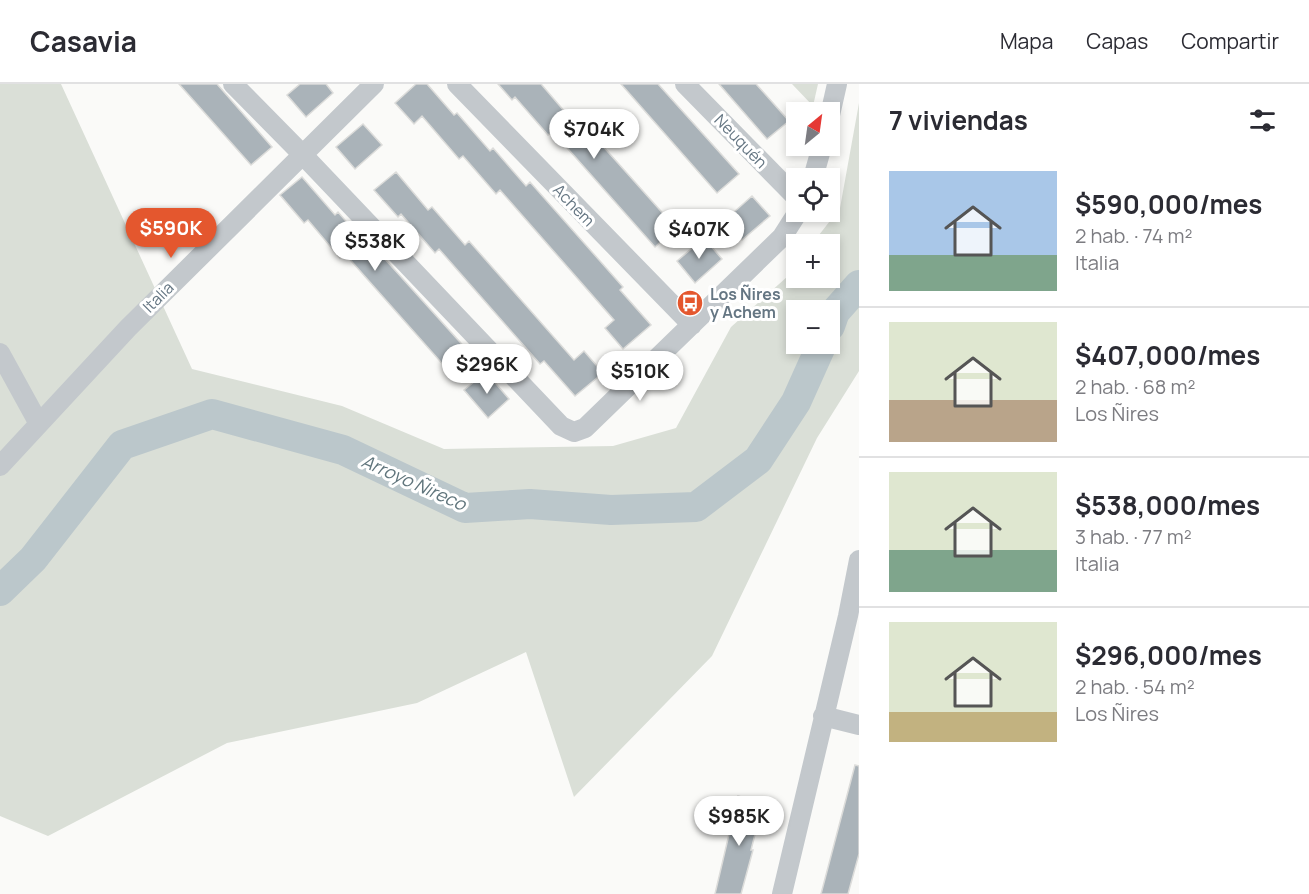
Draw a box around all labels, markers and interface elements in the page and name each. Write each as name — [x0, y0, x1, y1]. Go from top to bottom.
text: Casavia — [30, 22, 137, 60]
text: Mapa — [1000, 27, 1053, 55]
text: Capas — [1086, 27, 1148, 55]
text: Compartir — [1181, 27, 1279, 55]
north arrow — [786, 102, 840, 156]
map controls — [786, 102, 840, 354]
text: 7 viviendas — [889, 102, 1028, 138]
icon: filters — [1246, 104, 1279, 137]
pin: $704K — [552, 109, 636, 160]
street label: Neuquén — [710, 109, 772, 173]
text: $704K — [563, 115, 625, 142]
button: locate — [786, 168, 840, 222]
street label: Achem — [548, 179, 600, 231]
text: $590,000/mes — [1075, 186, 1262, 222]
icon: home — [937, 195, 1009, 267]
pin: $590K — [129, 208, 213, 259]
pin: $407K — [657, 209, 741, 260]
text: $590K — [140, 214, 202, 241]
text: $407K — [668, 215, 730, 242]
pin: $538K — [333, 221, 417, 272]
text: 2 hab. · 74 m² — [1075, 222, 1192, 249]
text: $538K — [344, 227, 406, 254]
button: + — [786, 234, 840, 288]
text: Italia — [1075, 249, 1119, 276]
street label: Italia — [138, 277, 178, 317]
place label: Los Ñires y Achem — [710, 283, 781, 323]
bus stop icon: Los Ñires y Achem — [675, 288, 705, 318]
button: − — [786, 300, 840, 354]
text: $407,000/mes — [1075, 337, 1260, 373]
pin: $296K — [445, 344, 529, 395]
icon: home — [937, 346, 1009, 418]
text: $296K — [456, 350, 518, 377]
pin: $510K — [598, 351, 682, 402]
text: $510K — [610, 357, 670, 384]
text: 2 hab. · 68 m² — [1075, 373, 1195, 400]
text: Los Ñires — [1075, 400, 1159, 427]
water label: Arroyo Ñireco — [358, 448, 471, 516]
text: $538,000/mes — [1075, 487, 1260, 523]
icon: home — [937, 496, 1009, 568]
text: 3 hab. · 77 m² — [1075, 523, 1192, 550]
text: Italia — [1075, 550, 1119, 577]
text: $296,000/mes — [1075, 637, 1262, 673]
icon: home — [937, 646, 1009, 718]
text: 2 hab. · 54 m² — [1075, 673, 1195, 700]
text: Los Ñires — [1075, 700, 1159, 727]
pin: $985K — [697, 796, 781, 847]
text: $985K — [708, 802, 770, 829]

